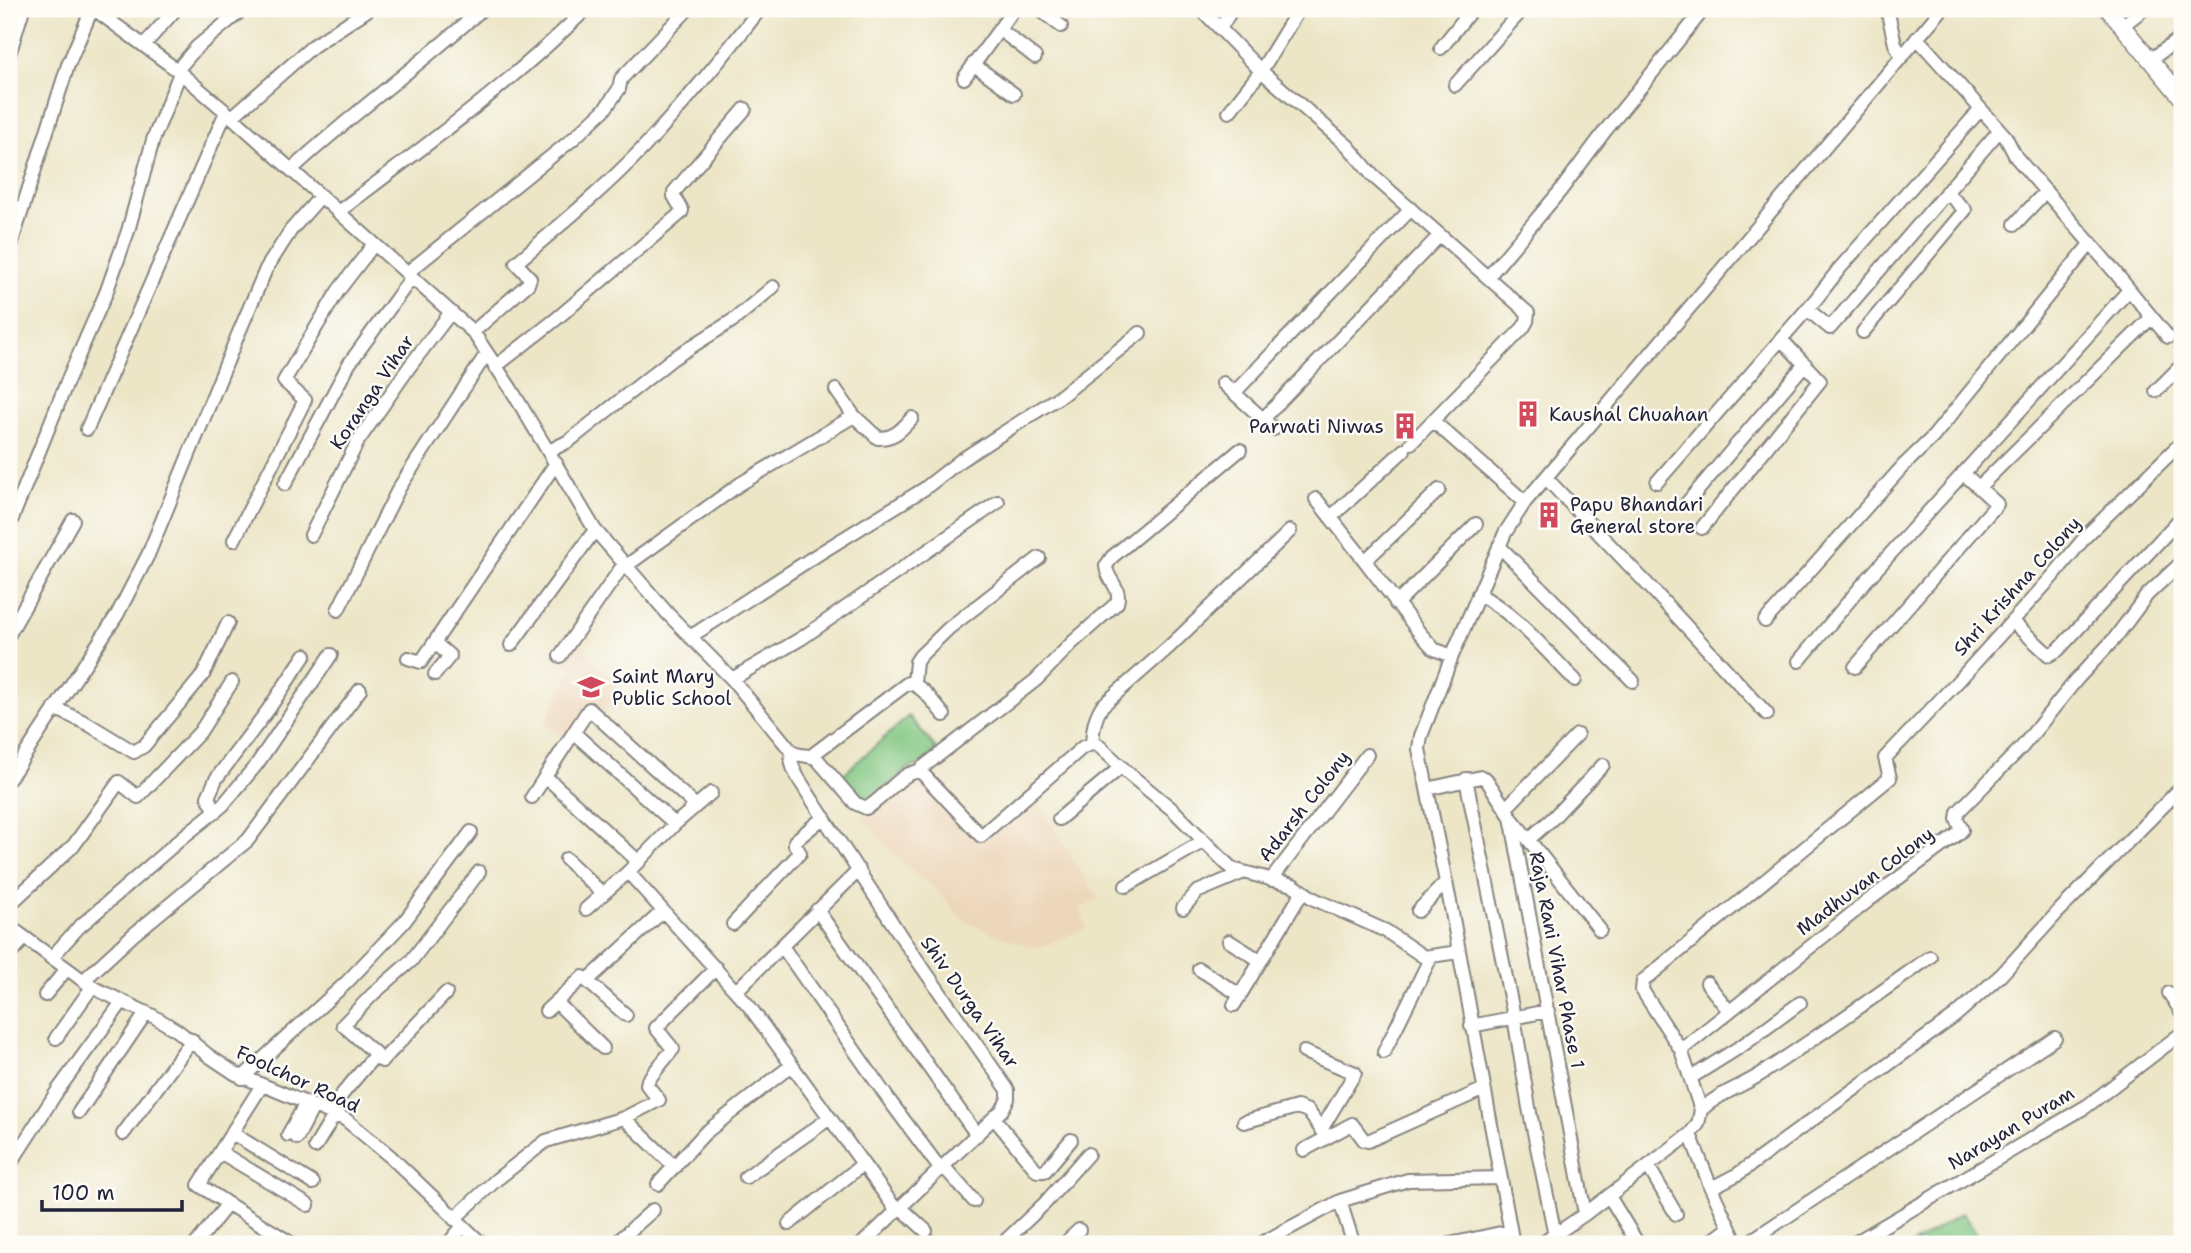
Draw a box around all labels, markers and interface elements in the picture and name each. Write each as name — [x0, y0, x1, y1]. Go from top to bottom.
street label: Koranga Vihar — [324, 330, 420, 454]
building icon: Kaushal Chuahan — [1513, 399, 1543, 429]
place label: Kaushal Chuahan — [1549, 402, 1708, 427]
building icon: Parwati Niwas — [1390, 411, 1420, 441]
place label: Parwati Niwas — [1249, 414, 1384, 439]
place label: Papu Bhandari General store — [1570, 492, 1703, 539]
building icon: Papu Bhandari General store — [1534, 500, 1564, 530]
street label: Shri Krishna Colony — [1948, 511, 2086, 661]
place label: Saint Mary Public School — [612, 664, 732, 711]
school or university icon: Saint Mary Public School — [576, 672, 606, 702]
street label: Adarsh Colony — [1253, 745, 1355, 867]
street label: Madhuvan Colony — [1791, 821, 1939, 941]
street label: Raja Rani Vihar Phase 1 — [1524, 849, 1590, 1071]
street label: Shiv Durga Vihar — [915, 931, 1025, 1073]
street label: Foolchor Road — [232, 1039, 364, 1119]
street label: Narayan Puram — [1943, 1080, 2079, 1176]
scale bar — [42, 1169, 182, 1213]
text: 100 m — [52, 1179, 115, 1207]

